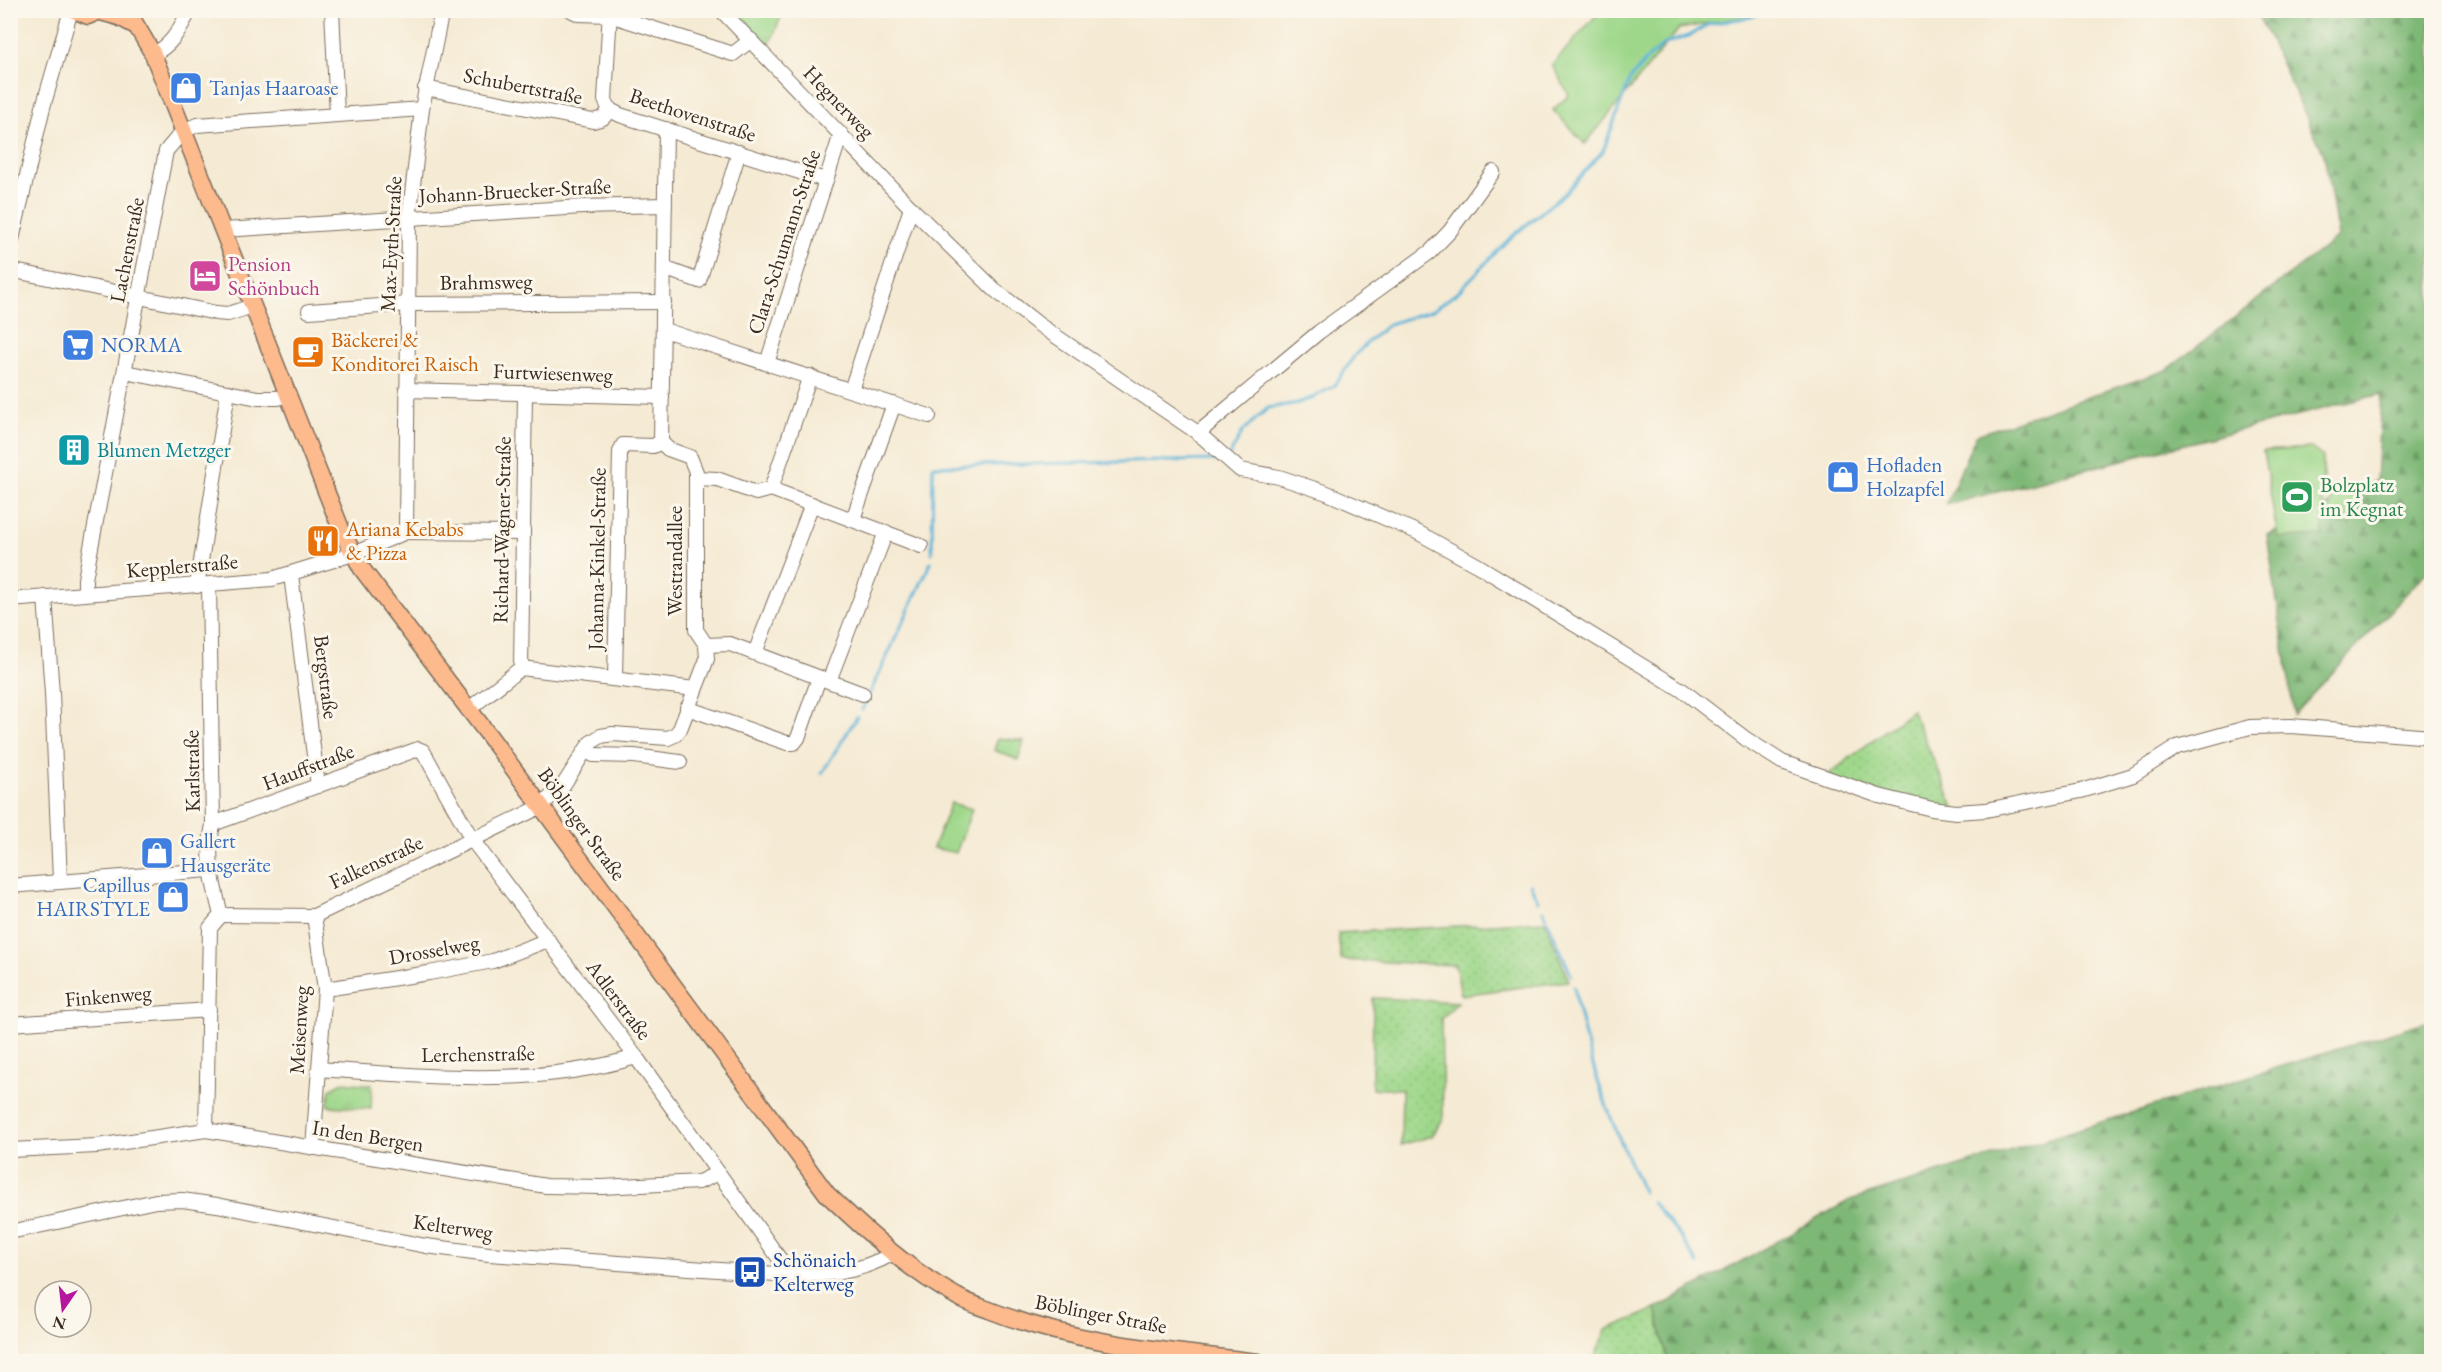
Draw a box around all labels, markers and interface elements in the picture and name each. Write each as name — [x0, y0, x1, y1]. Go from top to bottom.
street label: Hegnerweg — [798, 59, 882, 145]
street label: Schubertstraße — [461, 61, 585, 110]
shop icon: Tanjas Haaroase — [168, 70, 204, 106]
place label: Tanjas Haaroase — [209, 74, 339, 101]
street label: Beethovenstraße — [626, 81, 760, 148]
street label: Clara-Schumann-Straße — [741, 146, 826, 338]
street label: Johann-Bruecker-Straße — [416, 172, 612, 209]
street label: Max-Eyth-Straße — [373, 175, 408, 312]
street label: Lachenstraße — [103, 195, 150, 305]
place label: Pension Schönbuch — [228, 250, 320, 301]
hotel icon: Pension Schönbuch — [187, 258, 223, 294]
street label: Brahmsweg — [439, 267, 534, 296]
place label: Bäckerei & Konditorei Raisch — [331, 326, 479, 377]
supermarket icon: NORMA — [60, 327, 96, 363]
place label: NORMA — [101, 331, 183, 358]
cafe icon: Bäckerei & Konditorei Raisch — [290, 334, 326, 370]
street label: Furtwiesenweg — [493, 357, 614, 388]
building icon: Blumen Metzger — [56, 432, 92, 468]
place label: Blumen Metzger — [97, 436, 231, 463]
street label: Richard-Wagner-Straße — [486, 436, 517, 624]
place label: Hofladen Holzapfel — [1866, 451, 1945, 502]
shop icon: Hofladen Holzapfel — [1825, 459, 1861, 495]
street label: Johanna-Kinkel-Straße — [581, 467, 612, 653]
place label: Bolzplatz im Kegnat — [2320, 471, 2404, 522]
sports icon: Bolzplatz im Kegnat — [2279, 479, 2315, 515]
street label: Westrandallee — [661, 506, 688, 616]
place label: Ariana Kebabs & Pizza — [345, 515, 464, 566]
restaurant icon: Ariana Kebabs & Pizza — [305, 523, 341, 559]
street label: Kepplerstraße — [125, 547, 239, 584]
street label: Bergstraße — [308, 633, 345, 720]
street label: Karlstraße — [177, 730, 206, 812]
street label: Hauffstraße — [258, 737, 358, 796]
street label: Böblinger Straße — [532, 762, 633, 886]
place label: Gallert Hausgeräte — [180, 827, 271, 878]
street label: Falkenstraße — [325, 828, 427, 895]
shop icon: Gallert Hausgeräte — [139, 835, 175, 871]
place label: Capillus HAIRSTYLE — [36, 871, 150, 922]
shop icon: Capillus HAIRSTYLE — [155, 879, 191, 915]
street label: Drosselweg — [387, 928, 482, 971]
street label: Adlerstraße — [580, 954, 658, 1045]
street label: Finkenweg — [64, 978, 153, 1013]
street label: Meisenweg — [283, 984, 314, 1075]
street label: Lerchenstraße — [421, 1039, 535, 1068]
street label: In den Bergen — [310, 1113, 426, 1158]
street label: Kelterweg — [411, 1208, 496, 1246]
place label: Schönaich Kelterweg — [773, 1246, 857, 1297]
bus stop icon: Schönaich Kelterweg — [732, 1254, 768, 1290]
north arrow — [33, 1279, 93, 1339]
street label: Böblinger Straße — [1033, 1288, 1169, 1340]
text: N — [51, 1311, 68, 1335]

